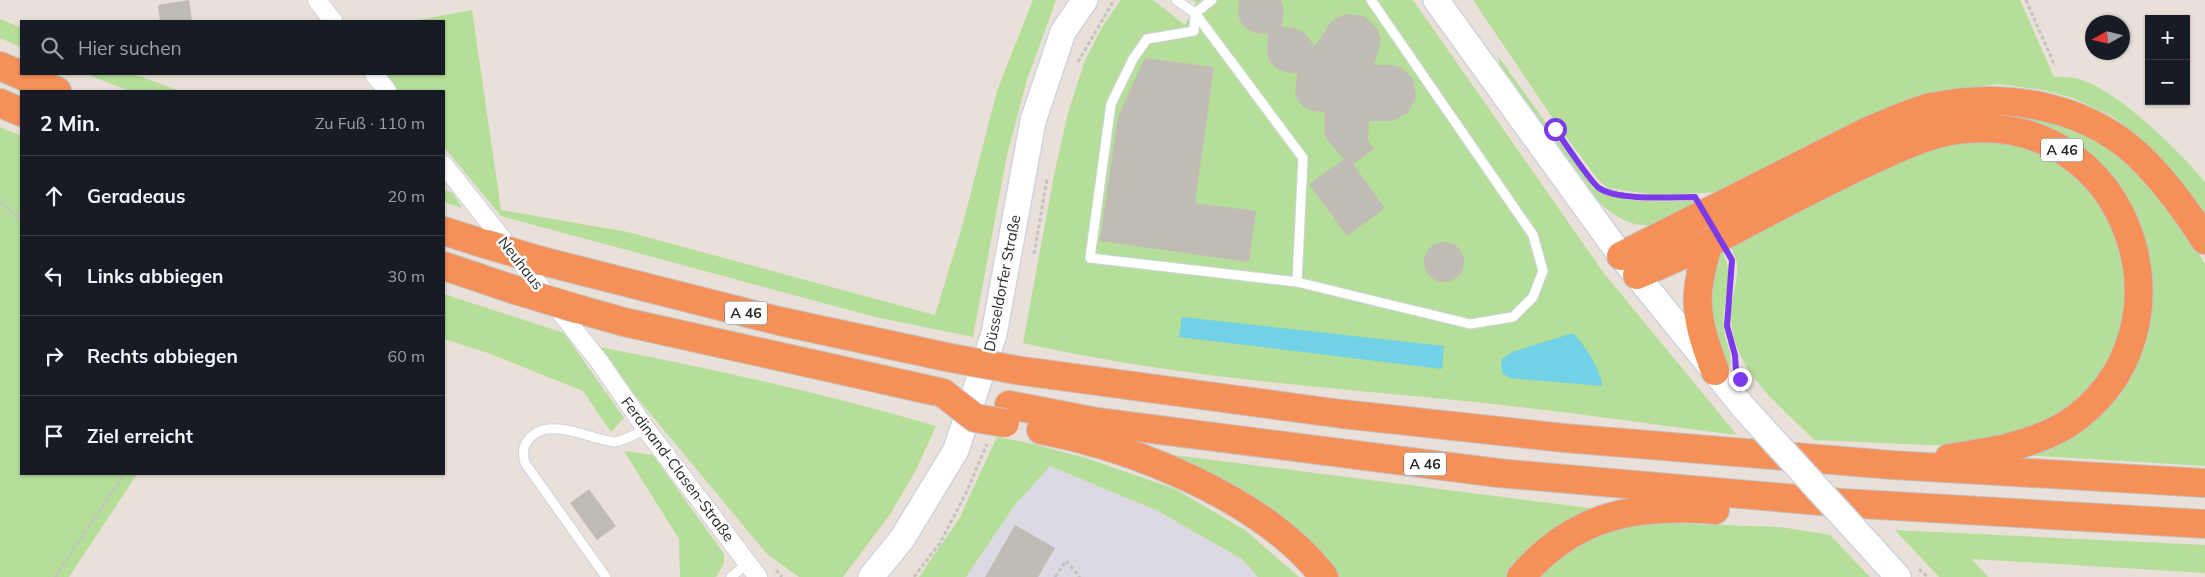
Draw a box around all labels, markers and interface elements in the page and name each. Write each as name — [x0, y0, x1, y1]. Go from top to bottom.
north arrow — [2085, 15, 2130, 60]
map controls — [2145, 15, 2190, 105]
button: + — [2145, 15, 2190, 60]
search box — [20, 20, 445, 75]
icon: search — [38, 34, 66, 62]
text: Hier suchen — [78, 36, 182, 60]
button: − — [2145, 60, 2190, 105]
text: 2 Min. — [40, 110, 100, 136]
text: Zu Fuß · 110 m — [315, 113, 425, 133]
route start — [1544, 118, 1567, 141]
road number: A 46 — [2041, 138, 2083, 162]
icon: ahead — [40, 182, 68, 210]
text: Geradeaus — [87, 184, 185, 208]
text: 20 m — [388, 186, 425, 206]
street label: Düsseldorfer Straße — [979, 213, 1025, 353]
street label: Neuhaus — [494, 233, 548, 293]
icon: left — [40, 262, 68, 290]
text: Links abbiegen — [87, 264, 224, 288]
text: 30 m — [388, 266, 425, 286]
road number: A 46 — [725, 302, 767, 324]
icon: right — [40, 342, 68, 370]
text: Rechts abbiegen — [87, 344, 238, 368]
text: 60 m — [388, 346, 425, 366]
route end — [1729, 368, 1752, 391]
street label: Ferdinand-Clasen-Straße — [617, 393, 739, 545]
icon: arrive — [40, 422, 68, 450]
text: Ziel erreicht — [87, 424, 193, 448]
road number: A 46 — [1404, 452, 1446, 476]

